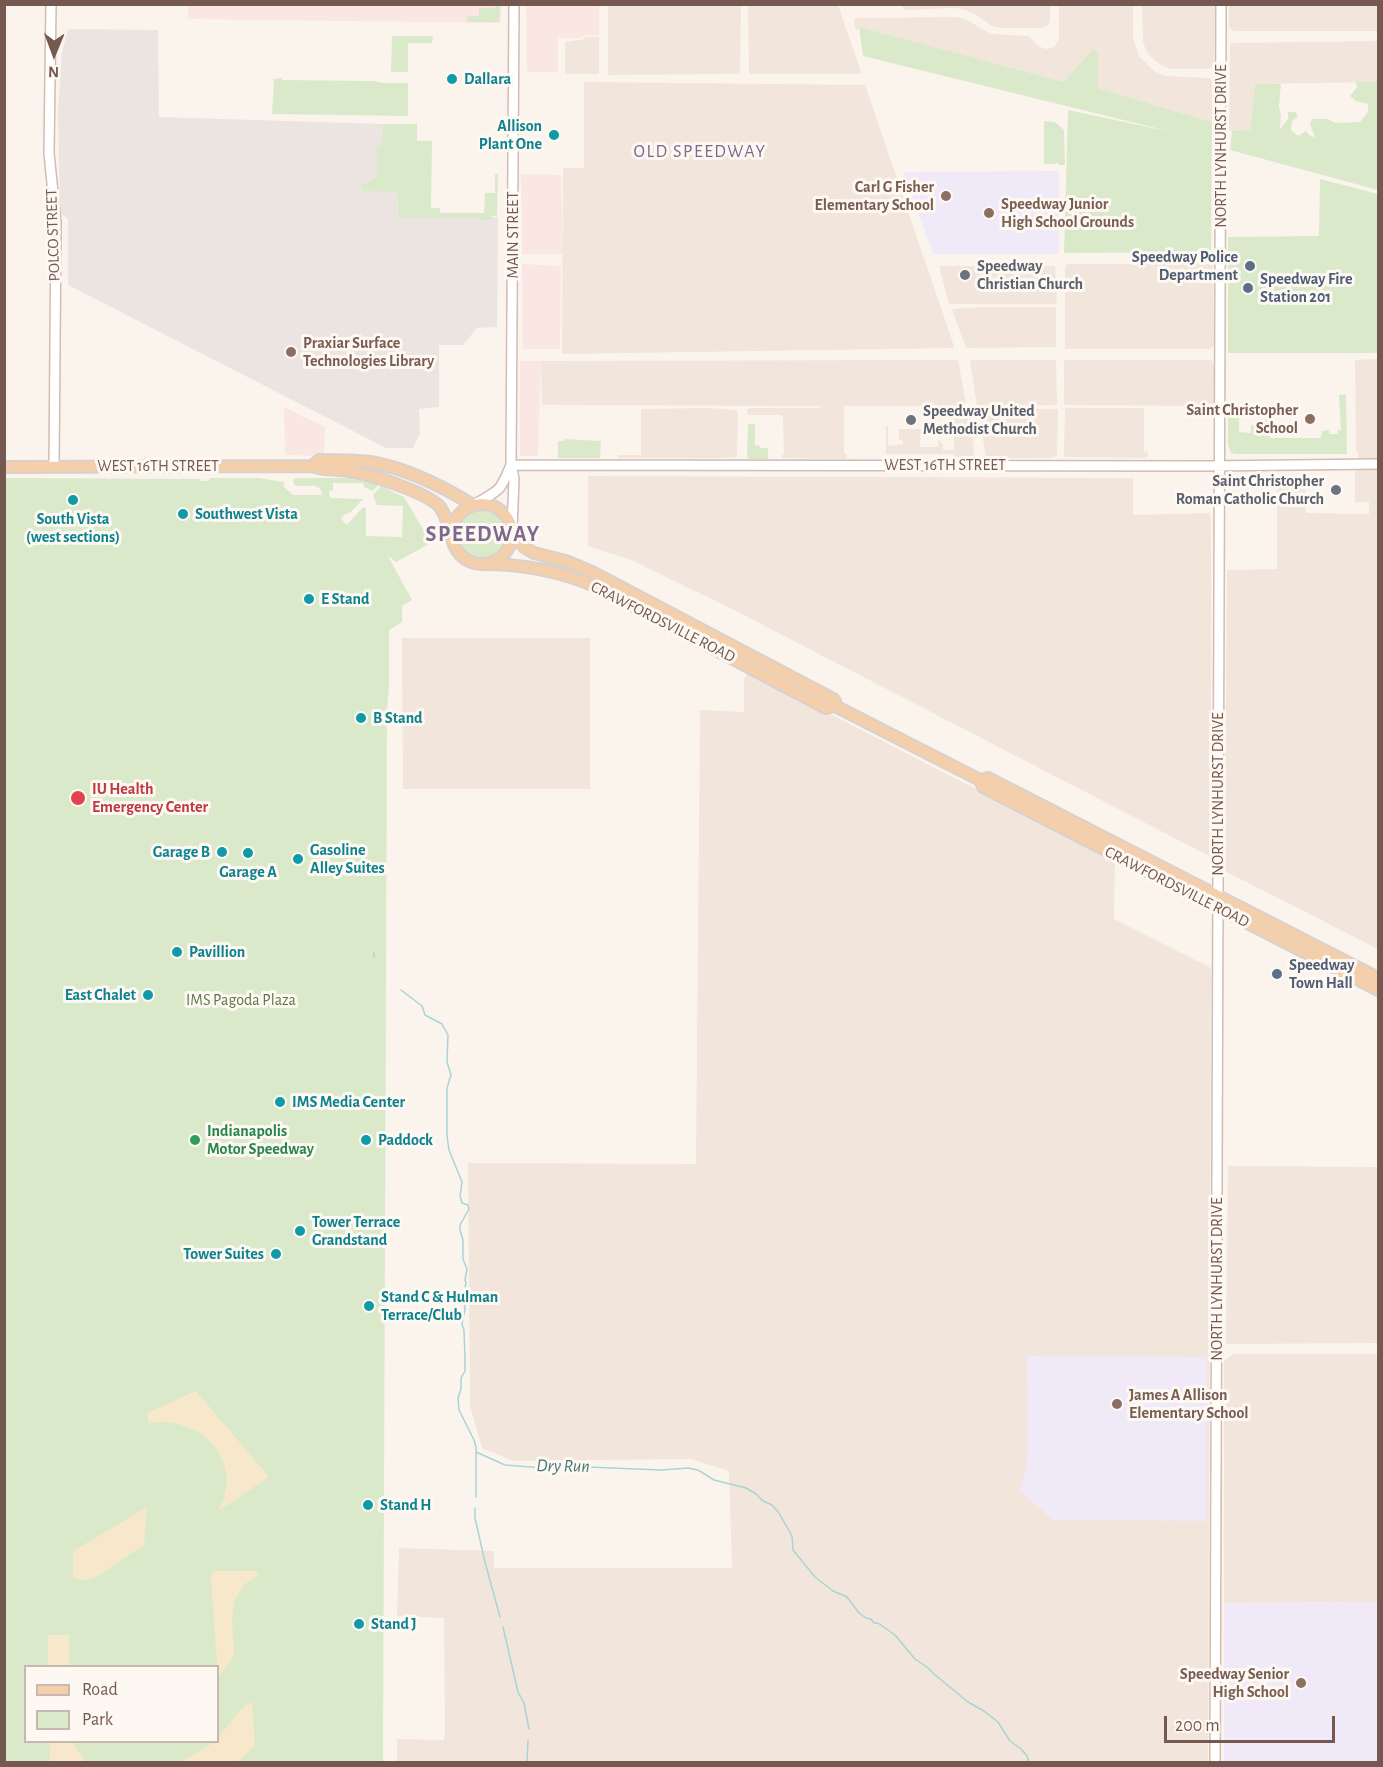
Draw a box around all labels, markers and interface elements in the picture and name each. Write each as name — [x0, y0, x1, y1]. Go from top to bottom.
north arrow — [24, 24, 84, 84]
text: N — [48, 64, 59, 80]
street label: NORTH LYNHURST DRIVE — [1211, 64, 1231, 228]
place label: Dallara — [464, 69, 511, 89]
marker: Dallara — [445, 72, 459, 86]
place label: Allison Plant One — [479, 116, 542, 154]
marker: Allison Plant One — [547, 128, 561, 142]
district label: OLD SPEEDWAY — [634, 141, 766, 163]
place label: Carl G Fisher Elementary School — [814, 177, 934, 215]
street label: POLCO STREET — [42, 188, 64, 282]
marker: Carl G Fisher Elementary School — [939, 189, 953, 203]
street label: MAIN STREET — [503, 191, 523, 279]
place label: Speedway Junior High School Grounds — [1001, 194, 1134, 232]
marker: Speedway Junior High School Grounds — [982, 206, 996, 220]
place label: Speedway Police Department — [1132, 247, 1238, 285]
place label: Speedway Christian Church — [977, 256, 1083, 294]
marker: Speedway Police Department — [1243, 259, 1257, 273]
marker: Speedway Christian Church — [958, 268, 972, 282]
place label: Speedway Fire Station 201 — [1260, 269, 1352, 307]
marker: Speedway Fire Station 201 — [1241, 281, 1255, 295]
place label: Praxiar Surface Technologies Library — [303, 333, 434, 371]
marker: Praxiar Surface Technologies Library — [284, 345, 298, 359]
place label: Saint Christopher School — [1186, 400, 1298, 438]
place label: Speedway United Methodist Church — [923, 401, 1037, 439]
marker: Saint Christopher School — [1303, 412, 1317, 426]
marker: Speedway United Methodist Church — [904, 413, 918, 427]
street label: WEST 16TH STREET — [884, 455, 1006, 475]
street label: WEST 16TH STREET — [97, 456, 219, 476]
place label: Saint Christopher Roman Catholic Church — [1176, 471, 1324, 509]
marker: Saint Christopher Roman Catholic Church — [1329, 483, 1343, 497]
marker: South Vista (west sections) — [66, 493, 80, 507]
place label: Southwest Vista — [195, 504, 298, 524]
marker: Southwest Vista — [176, 507, 190, 521]
place label: South Vista (west sections) — [26, 509, 120, 547]
district label: SPEEDWAY — [426, 521, 540, 547]
street label: CRAWFORDSVILLE ROAD — [588, 577, 738, 667]
place label: E Stand — [321, 589, 369, 609]
marker: E Stand — [302, 592, 316, 606]
place label: B Stand — [373, 708, 423, 728]
marker: B Stand — [354, 711, 368, 725]
street label: NORTH LYNHURST DRIVE — [1208, 712, 1228, 876]
place label: IU Health Emergency Center — [92, 779, 208, 817]
marker: IU Health Emergency Center — [69, 789, 87, 807]
place label: Gasoline Alley Suites — [310, 840, 385, 878]
place label: Garage B — [153, 842, 210, 862]
street label: CRAWFORDSVILLE ROAD — [1102, 842, 1252, 932]
marker: Garage B — [215, 845, 229, 859]
marker: Garage A — [241, 846, 255, 860]
marker: Gasoline Alley Suites — [291, 852, 305, 866]
place label: Garage A — [219, 862, 277, 882]
place label: Pavillion — [189, 942, 245, 962]
marker: Pavillion — [170, 945, 184, 959]
place label: Speedway Town Hall — [1289, 955, 1354, 993]
marker: Speedway Town Hall — [1270, 967, 1284, 981]
place label: East Chalet — [65, 985, 136, 1005]
marker: East Chalet — [141, 988, 155, 1002]
park label: IMS Pagoda Plaza — [186, 990, 296, 1010]
place label: IMS Media Center — [292, 1092, 405, 1112]
marker: IMS Media Center — [273, 1095, 287, 1109]
place label: Indianapolis Motor Speedway — [207, 1121, 314, 1159]
place label: Paddock — [378, 1130, 433, 1150]
marker: Indianapolis Motor Speedway — [188, 1133, 202, 1147]
marker: Paddock — [359, 1133, 373, 1147]
street label: NORTH LYNHURST DRIVE — [1207, 1197, 1227, 1361]
place label: Tower Terrace Grandstand — [312, 1212, 400, 1250]
marker: Tower Terrace Grandstand — [293, 1224, 307, 1238]
place label: Tower Suites — [183, 1244, 264, 1264]
marker: Tower Suites — [269, 1247, 283, 1261]
place label: Stand C & Hulman Terrace/Club — [381, 1287, 498, 1325]
marker: Stand C & Hulman Terrace/Club — [362, 1299, 376, 1313]
place label: James A Allison Elementary School — [1129, 1385, 1249, 1423]
marker: James A Allison Elementary School — [1110, 1397, 1124, 1411]
water label: Dry Run — [536, 1455, 590, 1477]
place label: Stand H — [380, 1495, 431, 1515]
marker: Stand H — [361, 1498, 375, 1512]
place label: Stand J — [371, 1614, 417, 1634]
marker: Stand J — [352, 1617, 366, 1631]
place label: Speedway Senior High School — [1180, 1664, 1289, 1702]
legend — [24, 1665, 219, 1743]
marker: Speedway Senior High School — [1294, 1676, 1308, 1690]
text: Road — [82, 1681, 118, 1699]
scale bar — [1167, 1704, 1338, 1742]
text: Park — [82, 1711, 113, 1729]
text: 200 m — [1175, 1717, 1220, 1735]

